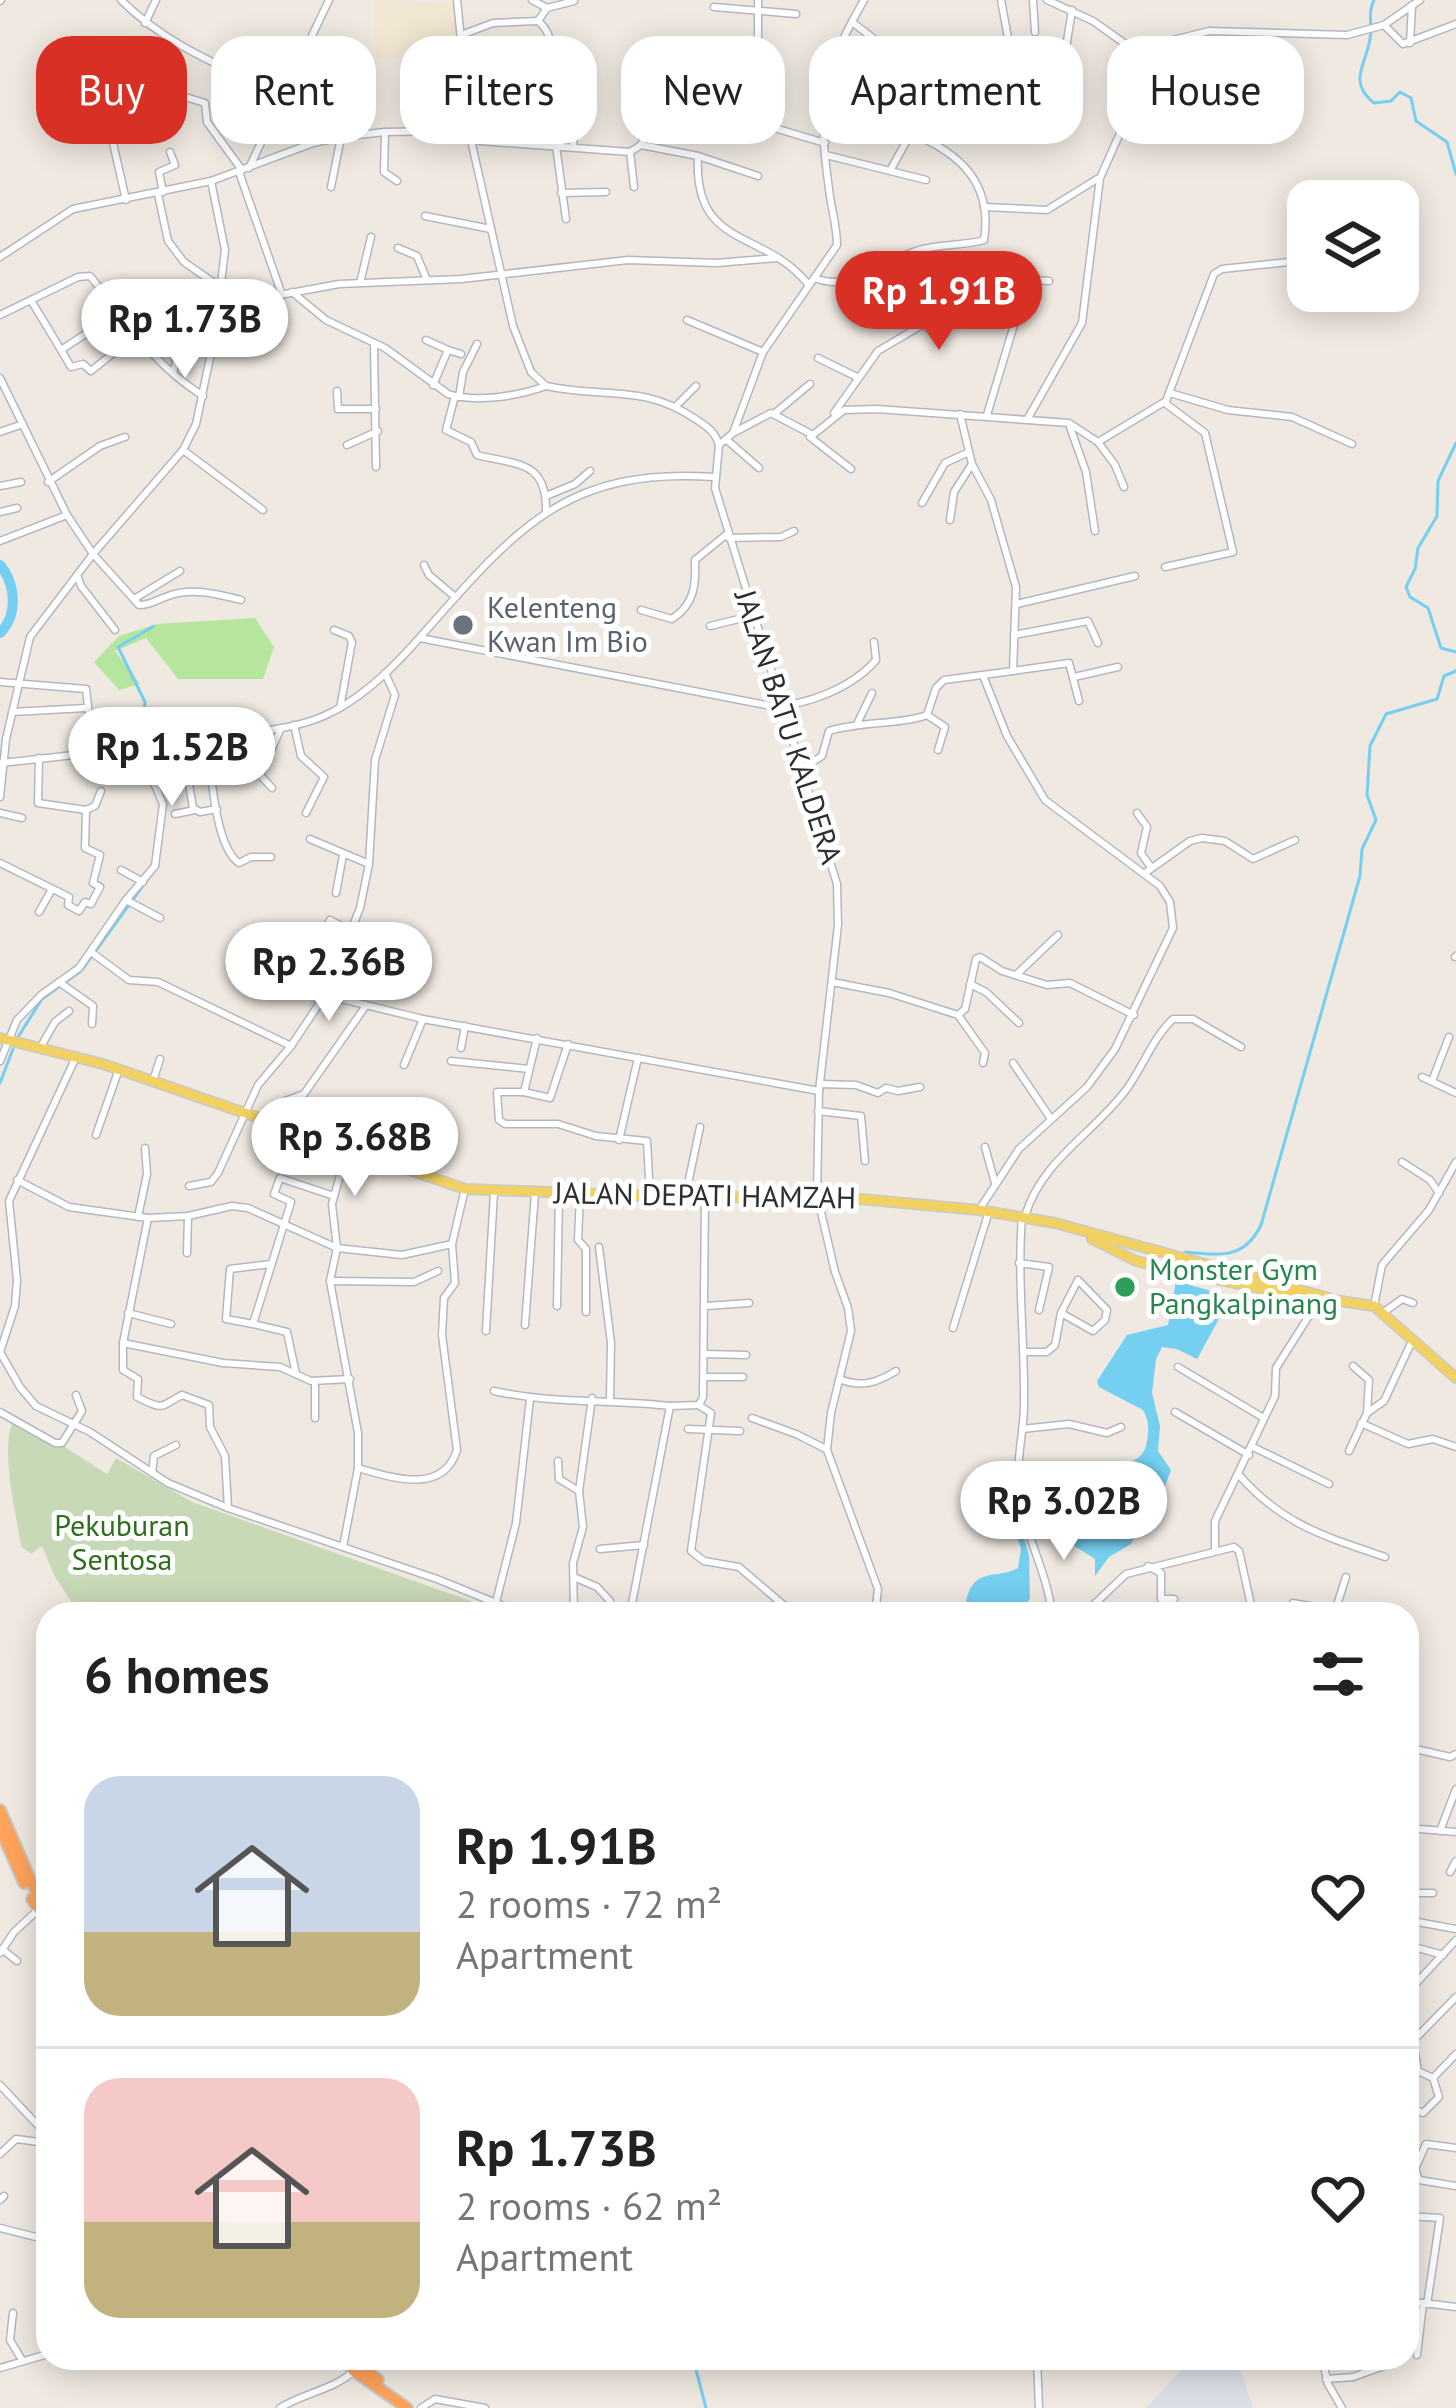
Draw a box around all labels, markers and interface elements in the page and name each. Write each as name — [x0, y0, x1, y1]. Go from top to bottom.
chip: Buy — [36, 36, 187, 144]
chip: Rent — [211, 36, 376, 144]
chip: Filters — [400, 36, 597, 144]
chip: New — [621, 36, 785, 144]
chip: Apartment — [809, 36, 1083, 144]
chip: House — [1107, 36, 1304, 144]
map controls — [1287, 180, 1419, 312]
button: layers — [1287, 180, 1419, 312]
pin: Rp 1.91B — [815, 251, 1063, 353]
text: Rp 1.91B — [862, 264, 1016, 315]
pin: Rp 1.73B — [61, 279, 309, 381]
text: Rp 1.73B — [108, 292, 262, 343]
street label: JALAN BATU KALDERA — [726, 583, 852, 869]
place label: Kelenteng Kwan Im Bio — [487, 587, 648, 660]
marker: Kelenteng Kwan Im Bio — [450, 612, 476, 638]
pin: Rp 1.52B — [48, 707, 296, 809]
text: Rp 1.52B — [95, 720, 249, 771]
pin: Rp 2.36B — [205, 922, 453, 1024]
text: Rp 2.36B — [252, 935, 406, 986]
pin: Rp 3.68B — [231, 1097, 479, 1199]
text: Rp 3.68B — [278, 1110, 432, 1161]
street label: JALAN DEPATI HAMZAH — [552, 1172, 856, 1217]
place label: Monster Gym Pangkalpinang — [1149, 1249, 1338, 1322]
marker: Monster Gym Pangkalpinang — [1112, 1274, 1138, 1300]
pin: Rp 3.02B — [940, 1461, 1188, 1563]
text: Rp 3.02B — [987, 1474, 1141, 1525]
park label: Pekuburan Sentosa — [54, 1505, 190, 1578]
text: 6 homes — [84, 1641, 270, 1707]
icon: filters — [1305, 1641, 1371, 1707]
text: Rp 1.91B — [456, 1812, 657, 1878]
icon: home — [180, 1824, 324, 1968]
icon: heart — [1305, 1863, 1371, 1929]
text: 2 rooms · 72 m² — [456, 1878, 722, 1929]
text: Apartment — [456, 1929, 633, 1980]
text: Rp 1.73B — [456, 2114, 657, 2180]
icon: home — [180, 2126, 324, 2270]
icon: heart — [1305, 2165, 1371, 2231]
text: 2 rooms · 62 m² — [456, 2180, 722, 2231]
text: Apartment — [456, 2231, 633, 2282]

